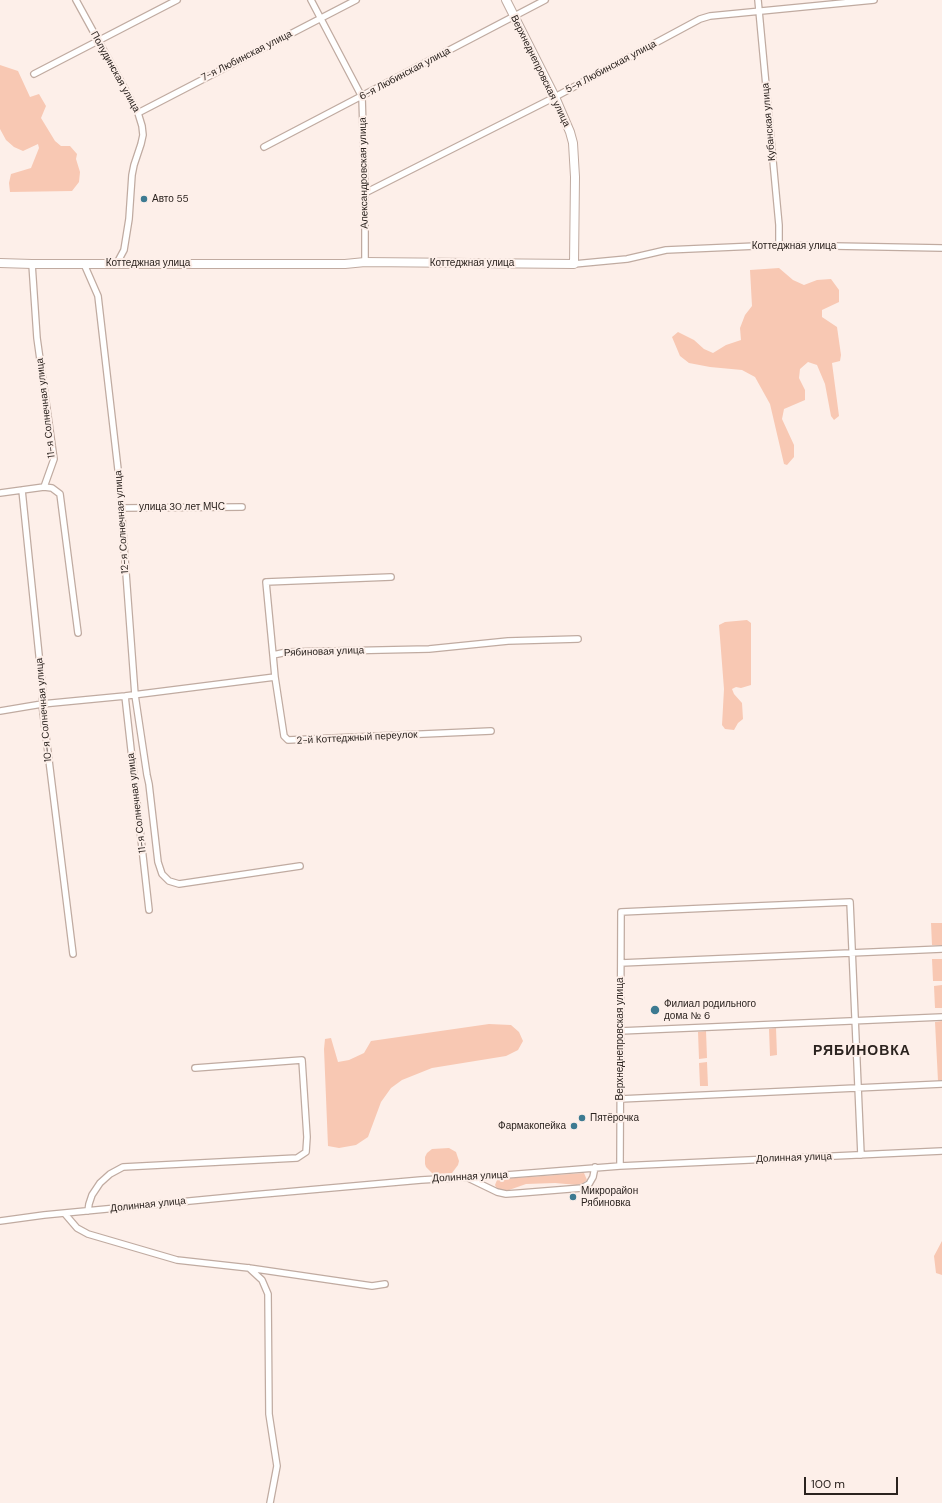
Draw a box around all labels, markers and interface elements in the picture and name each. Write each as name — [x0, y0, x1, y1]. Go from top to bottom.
street label: Верхнеднепровская улица — [508, 13, 572, 129]
street label: 7-я Любинская улица — [200, 28, 294, 84]
street label: Полудинская улица — [88, 29, 142, 115]
street label: 5-я Любинская улица — [564, 38, 658, 96]
street label: 6-я Любинская улица — [357, 45, 453, 103]
street label: Кубанская улица — [760, 83, 778, 161]
street label: Александровская улица — [357, 117, 371, 229]
place label: Авто 55 — [152, 193, 189, 205]
marker: Авто 55 — [139, 194, 149, 204]
street label: Коттеджная улица — [752, 240, 836, 252]
street label: Коттеджная улица — [106, 257, 190, 269]
street label: Коттеджная улица — [430, 257, 514, 269]
street label: 11-я Солнечная улица — [34, 357, 58, 459]
street label: 12-я Солнечная улица — [112, 470, 132, 574]
street label: улица 30 лет МЧС — [139, 501, 225, 513]
street label: Рябиновая улица — [284, 645, 364, 659]
street label: 10-я Солнечная улица — [33, 657, 55, 763]
street label: 2-й Коттеджный переулок — [296, 729, 418, 747]
street label: 11-я Солнечная улица — [125, 752, 149, 854]
street label: Верхнеднепровская улица — [614, 978, 626, 1100]
place label: Филиал родильного дома № 6 — [664, 998, 756, 1022]
marker: Филиал родильного дома № 6 — [649, 1004, 661, 1016]
district label: РЯБИНОВКА — [813, 1043, 911, 1059]
place label: Пятёрочка — [590, 1112, 639, 1124]
marker: Пятёрочка — [577, 1113, 587, 1123]
place label: Фармакопейка — [498, 1120, 566, 1132]
marker: Фармакопейка — [569, 1121, 579, 1131]
street label: Долинная улица — [756, 1151, 832, 1165]
street label: Долинная улица — [432, 1169, 508, 1185]
place label: Микрорайон Рябиновка — [581, 1185, 638, 1208]
marker: Микрорайон Рябиновка — [568, 1192, 578, 1202]
street label: Долинная улица — [110, 1195, 186, 1215]
scale bar — [806, 1469, 900, 1495]
text: 100 m — [811, 1476, 845, 1492]

